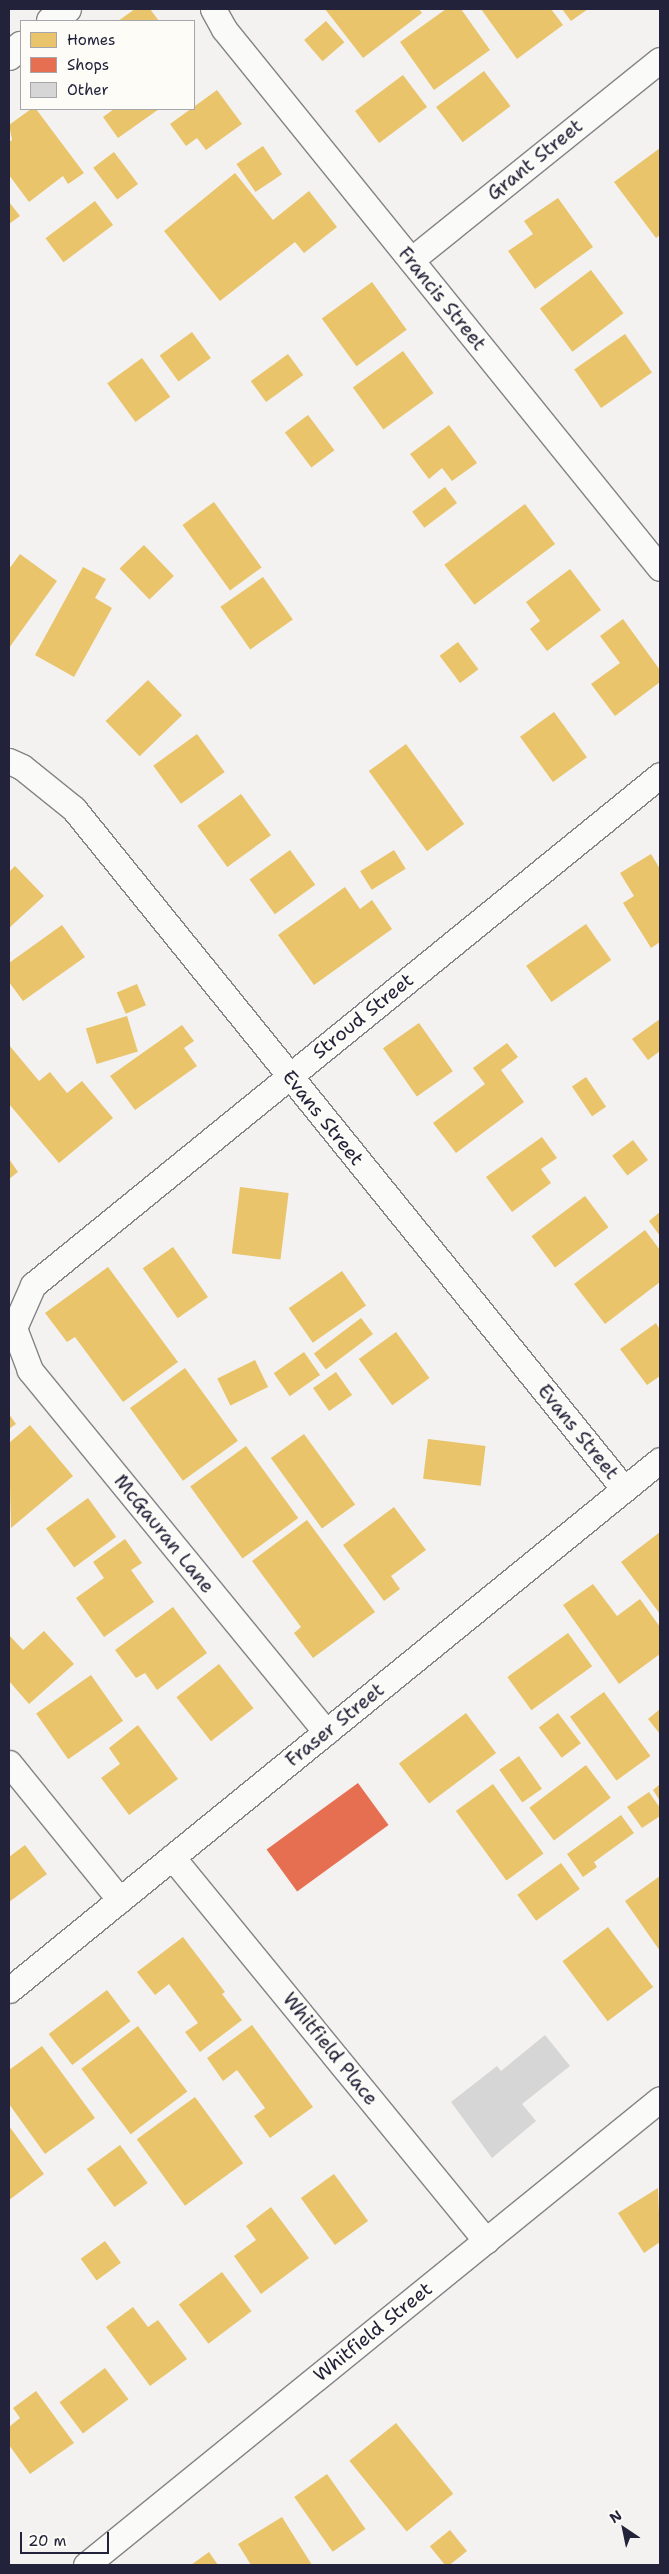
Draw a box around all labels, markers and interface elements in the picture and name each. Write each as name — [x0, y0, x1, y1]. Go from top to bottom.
legend — [20, 20, 195, 110]
text: Homes — [67, 30, 115, 50]
text: Shops — [67, 55, 109, 75]
text: Other — [67, 80, 109, 100]
street label: Grant Street — [483, 115, 587, 205]
street label: Francis Street — [393, 243, 491, 355]
street label: Stroud Street — [308, 968, 418, 1064]
street label: Evans Street — [278, 1066, 368, 1170]
street label: Evans Street — [533, 1380, 623, 1484]
street label: McGauran Lane — [109, 1470, 219, 1598]
street label: Fraser Street — [281, 1678, 389, 1772]
street label: Whitfield Place — [278, 1988, 382, 2110]
street label: Whitfield Street — [309, 2277, 437, 2387]
north arrow — [599, 2504, 649, 2554]
text: N — [606, 2506, 625, 2527]
scale bar — [22, 2522, 111, 2554]
text: 20 m — [28, 2531, 67, 2551]

